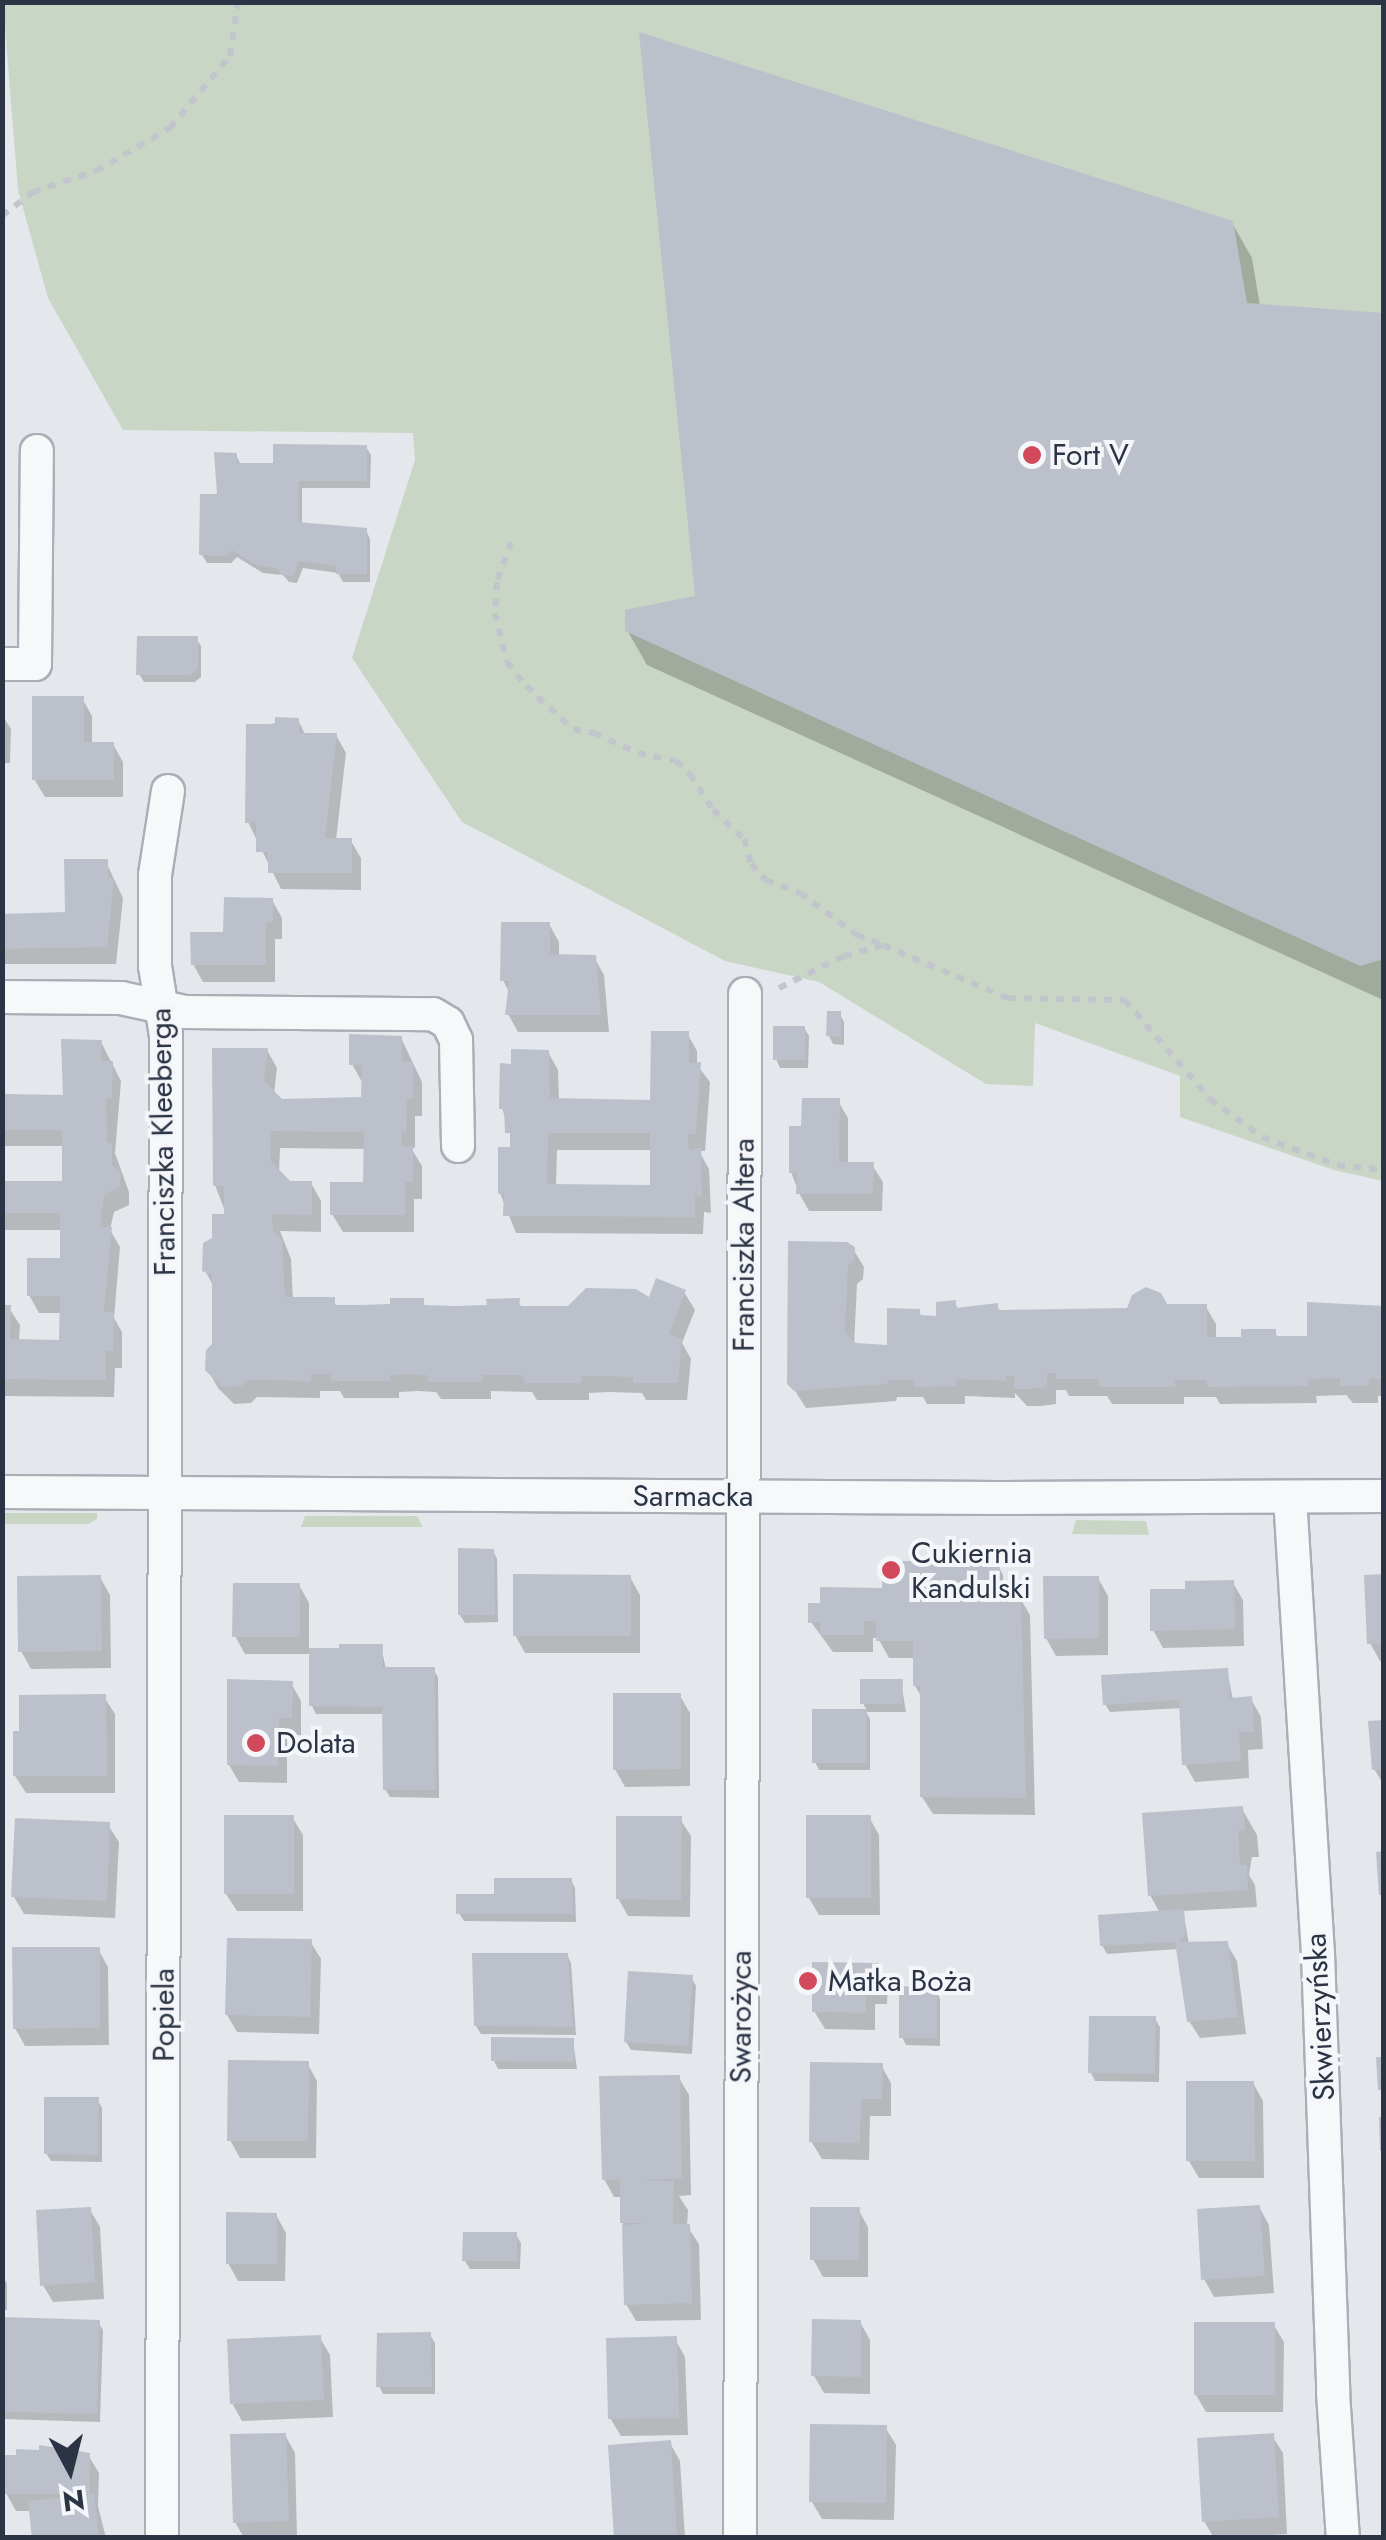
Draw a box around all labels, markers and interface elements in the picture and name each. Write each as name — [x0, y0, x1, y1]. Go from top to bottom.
place label: Fort V — [1052, 437, 1129, 473]
marker: Fort V — [1021, 444, 1043, 466]
street label: Franciszka Kleeberga — [143, 1008, 183, 1276]
street label: Franciszka Altera — [726, 1138, 762, 1352]
street label: Sarmacka — [633, 1478, 753, 1514]
place label: Cukiernia Kandulski — [911, 1535, 1032, 1606]
marker: Cukiernia Kandulski — [880, 1559, 902, 1581]
place label: Dolata — [276, 1725, 356, 1761]
marker: Dolata — [245, 1732, 267, 1754]
street label: Skwierzyńska — [1298, 1932, 1342, 2102]
street label: Swarożyca — [723, 1951, 759, 2083]
place label: Matka Boża — [828, 1963, 972, 1999]
street label: Popiela — [146, 1968, 182, 2062]
marker: Matka Boża — [797, 1970, 819, 1992]
north arrow — [20, 2420, 120, 2520]
text: N — [60, 2479, 87, 2522]

